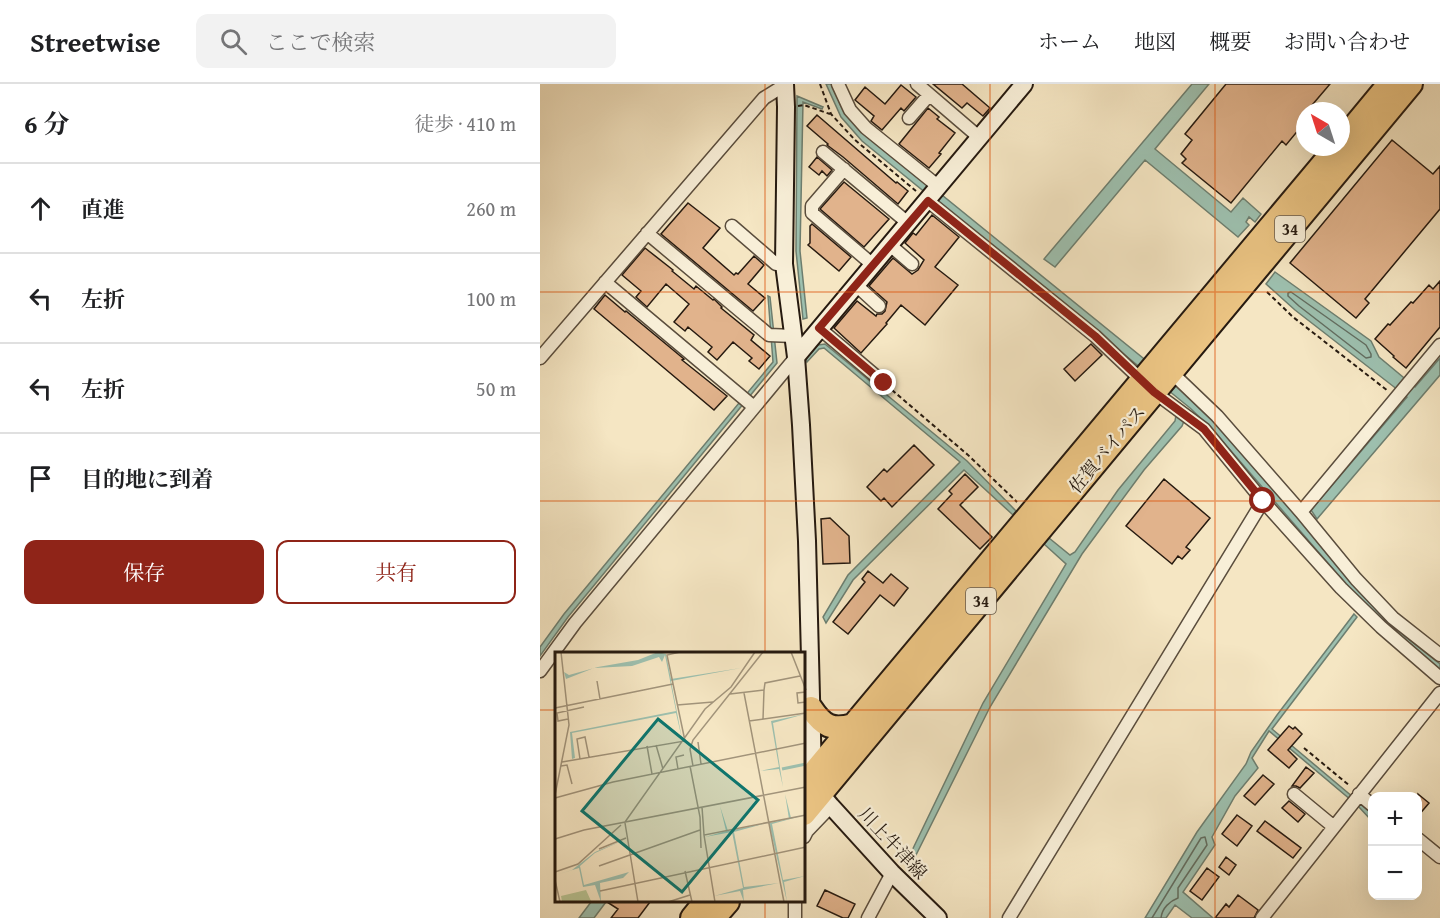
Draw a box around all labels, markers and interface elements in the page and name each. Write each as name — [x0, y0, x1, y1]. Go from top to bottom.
search box — [196, 14, 616, 68]
text: Streetwise — [30, 21, 160, 62]
icon: search — [217, 25, 250, 58]
text: ここで検索 — [265, 26, 376, 58]
text: ホーム — [1038, 26, 1101, 57]
text: 地図 — [1134, 26, 1176, 57]
text: 概要 — [1209, 26, 1251, 57]
text: お問い合わせ — [1284, 26, 1410, 57]
north arrow — [1296, 102, 1350, 156]
text: 6 分 — [24, 104, 69, 143]
text: 徒歩 · 410 m — [414, 109, 516, 138]
icon: ahead — [24, 192, 57, 225]
text: 直進 — [81, 193, 125, 225]
text: 260 m — [466, 194, 516, 223]
road number: 34 — [1275, 216, 1305, 242]
icon: left — [24, 282, 57, 315]
text: 左折 — [81, 283, 125, 315]
text: 100 m — [466, 284, 516, 313]
route end — [870, 369, 896, 395]
icon: left — [24, 372, 57, 405]
text: 左折 — [81, 373, 125, 405]
text: 50 m — [476, 374, 516, 403]
street label: 佐賀バイパス — [1062, 399, 1152, 499]
icon: arrive — [24, 462, 57, 495]
text: 目的地に到着 — [81, 463, 213, 495]
route start — [1249, 487, 1275, 513]
button: 保存 — [24, 540, 264, 604]
button: 共有 — [276, 540, 516, 604]
road number: 34 — [966, 588, 996, 614]
inset map — [555, 652, 806, 903]
map controls — [1368, 792, 1422, 900]
button: + — [1368, 792, 1422, 846]
street label: 川上牛津線 — [852, 801, 934, 885]
button: − — [1368, 846, 1422, 900]

